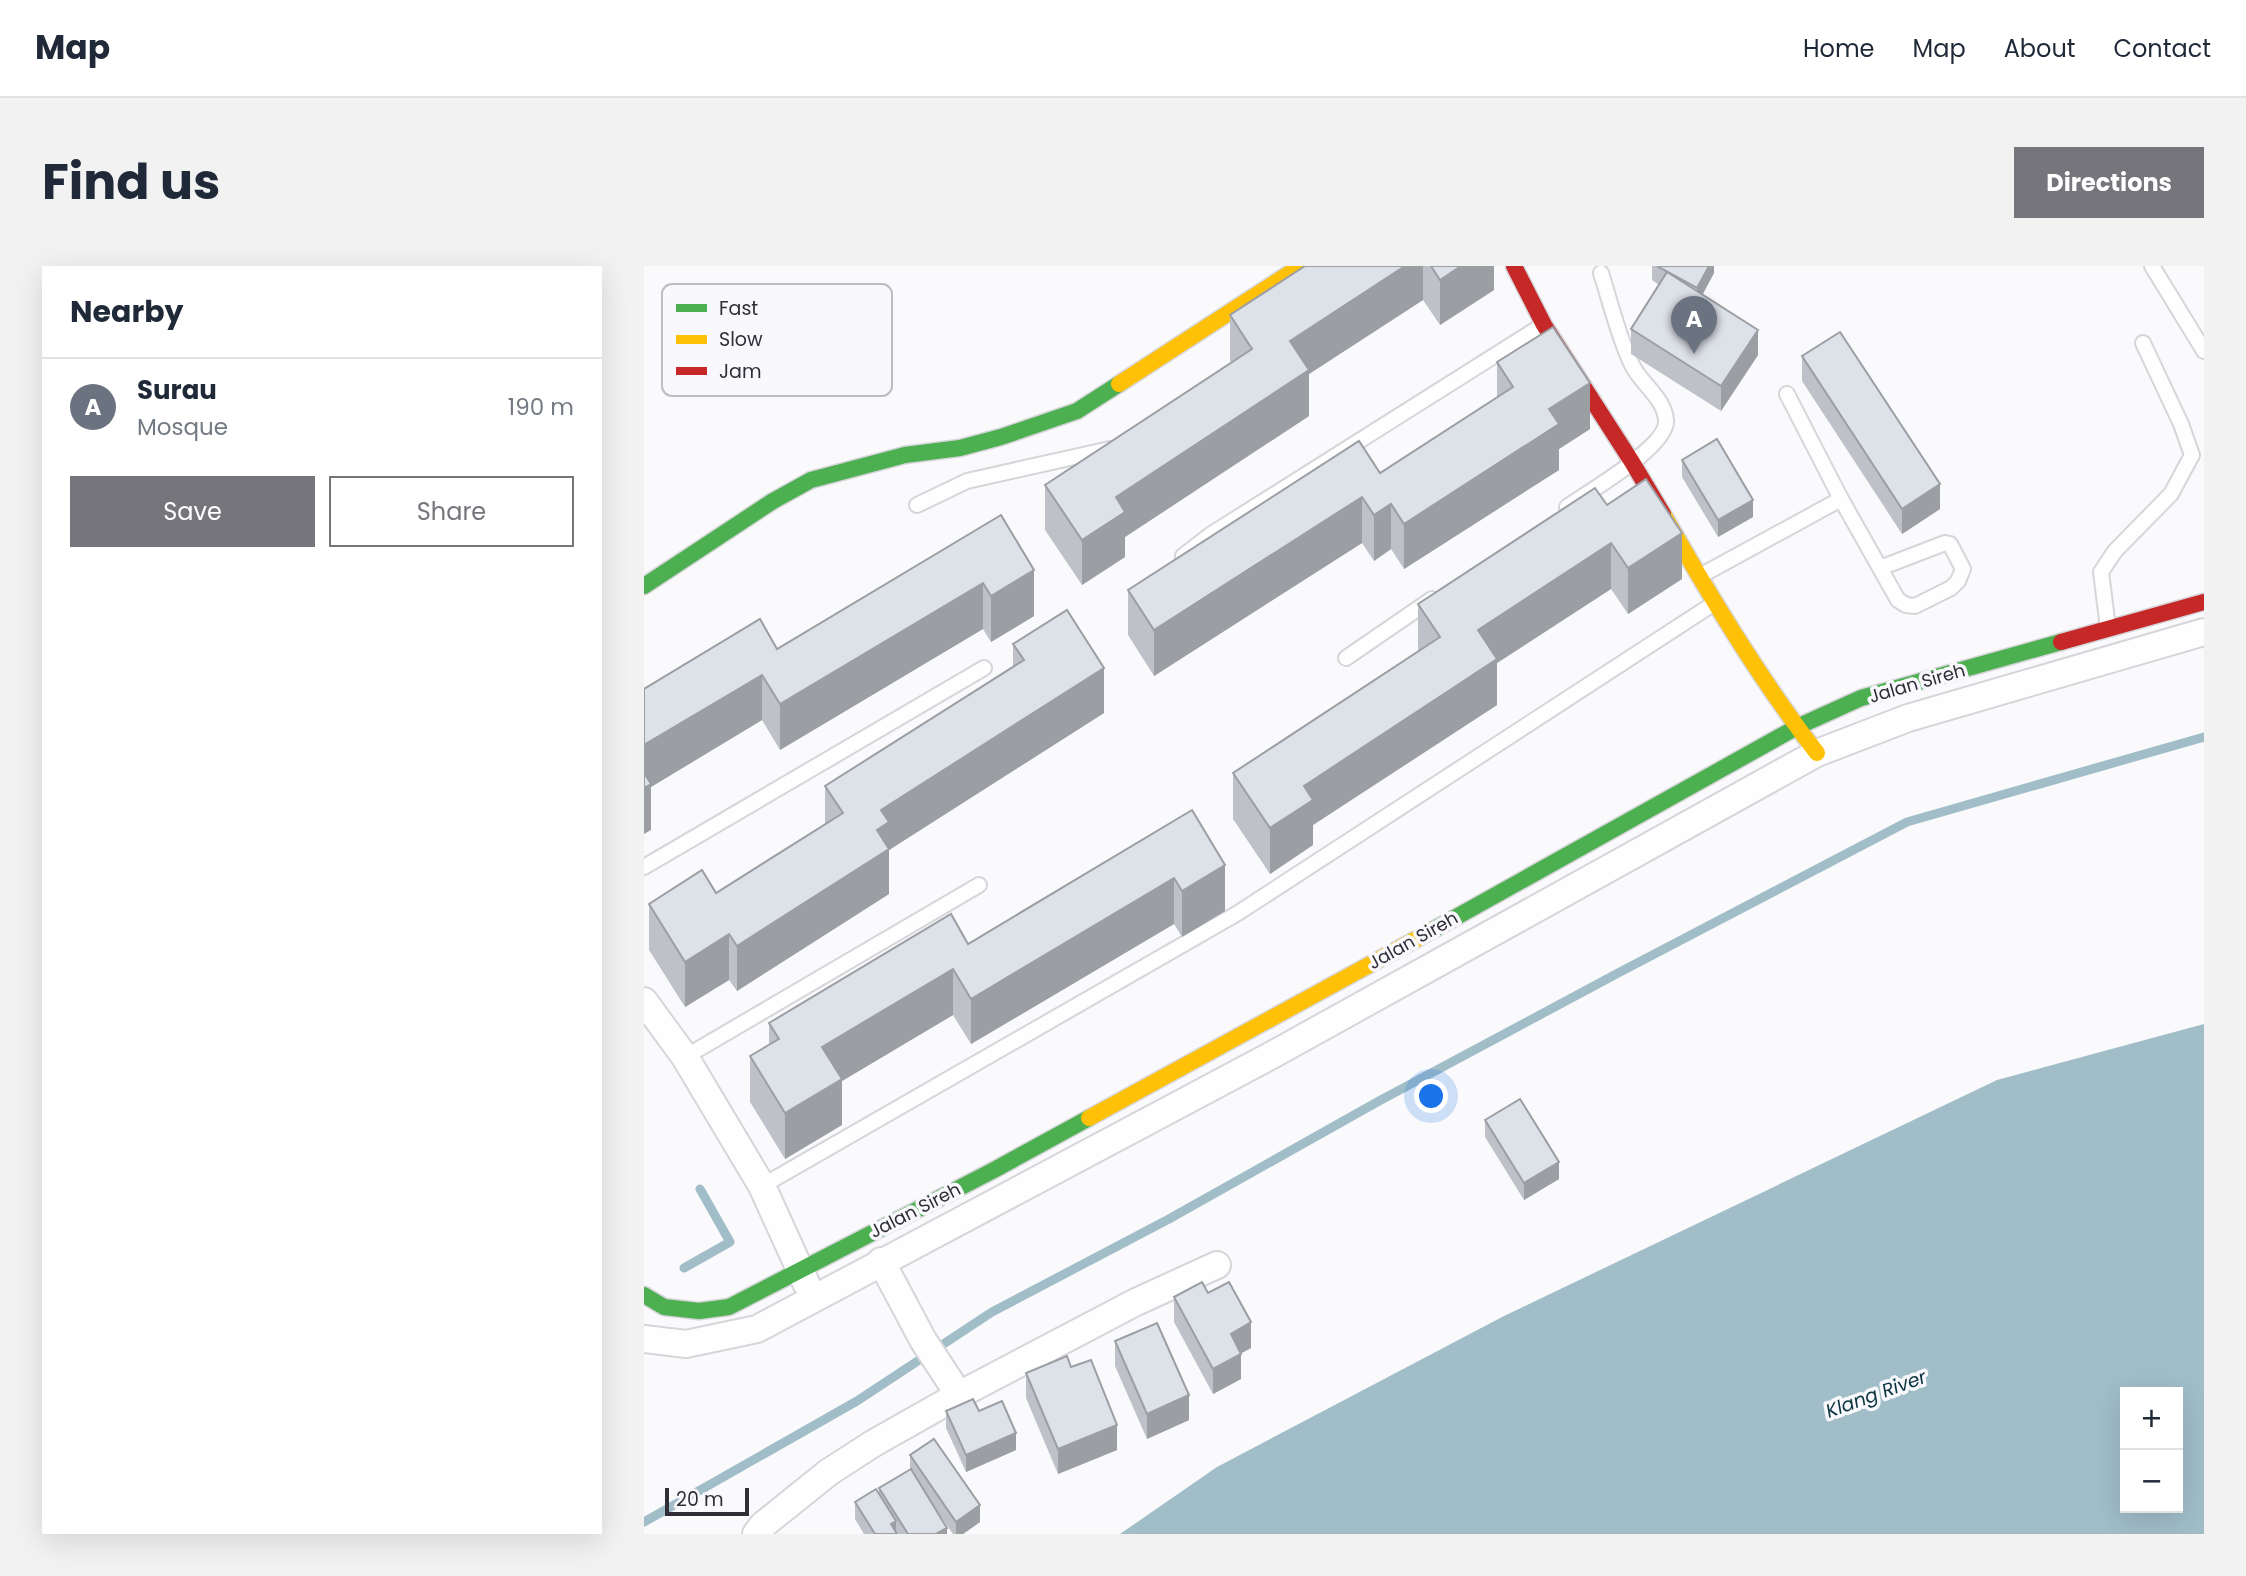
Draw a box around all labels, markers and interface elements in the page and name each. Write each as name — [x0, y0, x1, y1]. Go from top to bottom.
text: Map — [35, 24, 110, 71]
text: Home — [1803, 32, 1875, 65]
text: Map — [1913, 32, 1966, 65]
text: About — [2004, 32, 2075, 65]
text: Contact — [2113, 32, 2211, 65]
button: Directions — [2014, 147, 2204, 218]
text: Find us — [42, 148, 220, 216]
legend — [662, 284, 892, 396]
text: Nearby — [70, 290, 184, 333]
text: Fast — [719, 295, 758, 322]
pin: A — [1671, 296, 1717, 354]
text: Slow — [719, 326, 763, 353]
text: Jam — [719, 358, 761, 385]
text: Surau — [137, 372, 217, 408]
text: A — [85, 391, 101, 423]
text: 190 m — [508, 391, 574, 423]
text: Mosque — [137, 411, 228, 443]
button: Save — [70, 476, 315, 547]
button: Share — [329, 476, 574, 547]
street label: Jalan Sireh — [1866, 657, 1968, 709]
street label: Jalan Sireh — [1364, 905, 1462, 975]
your location — [1414, 1079, 1448, 1113]
street label: Jalan Sireh — [865, 1176, 965, 1244]
water label: Klang River — [1822, 1363, 1931, 1425]
map controls — [2120, 1387, 2183, 1513]
button: + — [2120, 1387, 2183, 1450]
button: − — [2120, 1450, 2183, 1513]
scale bar — [665, 1485, 749, 1517]
text: 20 m — [676, 1486, 724, 1513]

